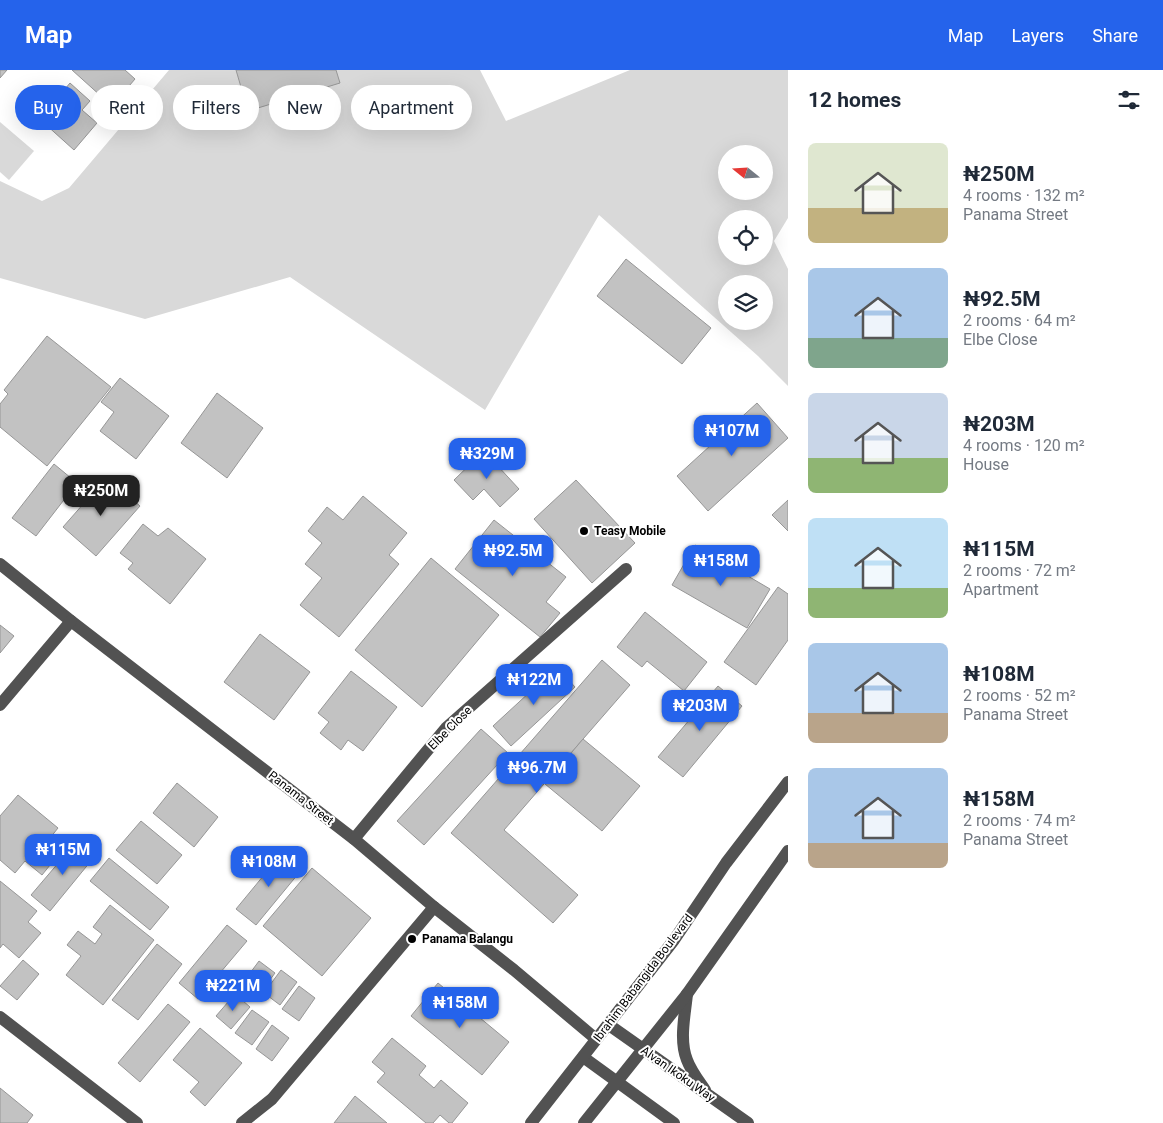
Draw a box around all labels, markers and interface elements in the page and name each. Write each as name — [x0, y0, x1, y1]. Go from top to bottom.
text: Map — [25, 21, 72, 49]
text: Map — [948, 25, 983, 46]
text: Layers — [1011, 25, 1064, 46]
text: Share — [1092, 25, 1138, 46]
chip: Buy — [15, 85, 81, 130]
chip: Rent — [91, 85, 163, 130]
chip: Filters — [173, 85, 259, 130]
chip: New — [269, 85, 341, 130]
chip: Apartment — [351, 85, 472, 130]
icon: filters — [1115, 86, 1143, 114]
text: 12 homes — [808, 88, 901, 112]
north arrow — [718, 145, 772, 200]
map controls — [718, 145, 773, 330]
text: ₦250M — [963, 162, 1035, 186]
icon: home — [848, 163, 908, 223]
text: 4 rooms · 132 m² — [963, 186, 1085, 205]
text: Panama Street — [963, 205, 1068, 224]
button: locate — [718, 210, 773, 265]
button: layers — [718, 275, 773, 330]
text: ₦92.5M — [963, 287, 1041, 311]
icon: home — [848, 288, 908, 348]
text: 2 rooms · 64 m² — [963, 311, 1076, 330]
text: Elbe Close — [963, 330, 1038, 349]
text: ₦203M — [963, 412, 1035, 436]
icon: home — [848, 413, 908, 473]
pin: ₦107M — [697, 414, 767, 457]
text: ₦107M — [705, 421, 759, 440]
text: 4 rooms · 120 m² — [963, 436, 1085, 455]
pin: ₦329M — [452, 438, 522, 480]
text: ₦329M — [460, 444, 514, 463]
text: House — [963, 455, 1009, 474]
pin: ₦250M — [66, 474, 136, 517]
text: ₦250M — [74, 481, 128, 500]
place label: Teasy Mobile — [594, 524, 666, 538]
marker: Teasy Mobile — [578, 525, 590, 537]
pin: ₦92.5M — [472, 534, 554, 577]
text: ₦115M — [963, 537, 1035, 561]
icon: home — [848, 538, 908, 598]
text: ₦92.5M — [483, 541, 543, 560]
pin: ₦158M — [686, 544, 756, 587]
text: ₦158M — [694, 551, 748, 570]
text: 2 rooms · 72 m² — [963, 561, 1076, 580]
text: Apartment — [963, 580, 1039, 599]
text: ₦108M — [963, 662, 1035, 686]
icon: home — [848, 663, 908, 723]
pin: ₦122M — [499, 664, 569, 706]
text: ₦122M — [507, 670, 561, 689]
text: 2 rooms · 52 m² — [963, 686, 1076, 705]
pin: ₦203M — [665, 690, 735, 732]
text: ₦203M — [673, 696, 727, 715]
street label: Elbe Close — [425, 703, 475, 753]
text: Panama Street — [963, 705, 1068, 724]
pin: ₦96.7M — [496, 752, 578, 794]
text: ₦96.7M — [507, 758, 567, 777]
street label: Panama Street — [266, 768, 336, 828]
text: ₦158M — [963, 787, 1035, 811]
icon: home — [848, 788, 908, 848]
text: 2 rooms · 74 m² — [963, 811, 1076, 830]
text: Panama Street — [963, 830, 1068, 849]
pin: ₦115M — [28, 834, 98, 876]
text: ₦115M — [36, 840, 90, 859]
pin: ₦108M — [234, 846, 304, 888]
text: ₦108M — [242, 852, 296, 871]
street label: Ibrahim Babangida Boulevard — [590, 911, 696, 1045]
place label: Panama Balangu — [422, 932, 513, 946]
marker: Panama Balangu — [406, 933, 418, 945]
pin: ₦221M — [198, 970, 268, 1012]
text: ₦221M — [206, 976, 260, 995]
pin: ₦158M — [425, 986, 495, 1029]
text: ₦158M — [433, 993, 487, 1012]
street label: Alvan Ikoku Way — [638, 1043, 718, 1105]

